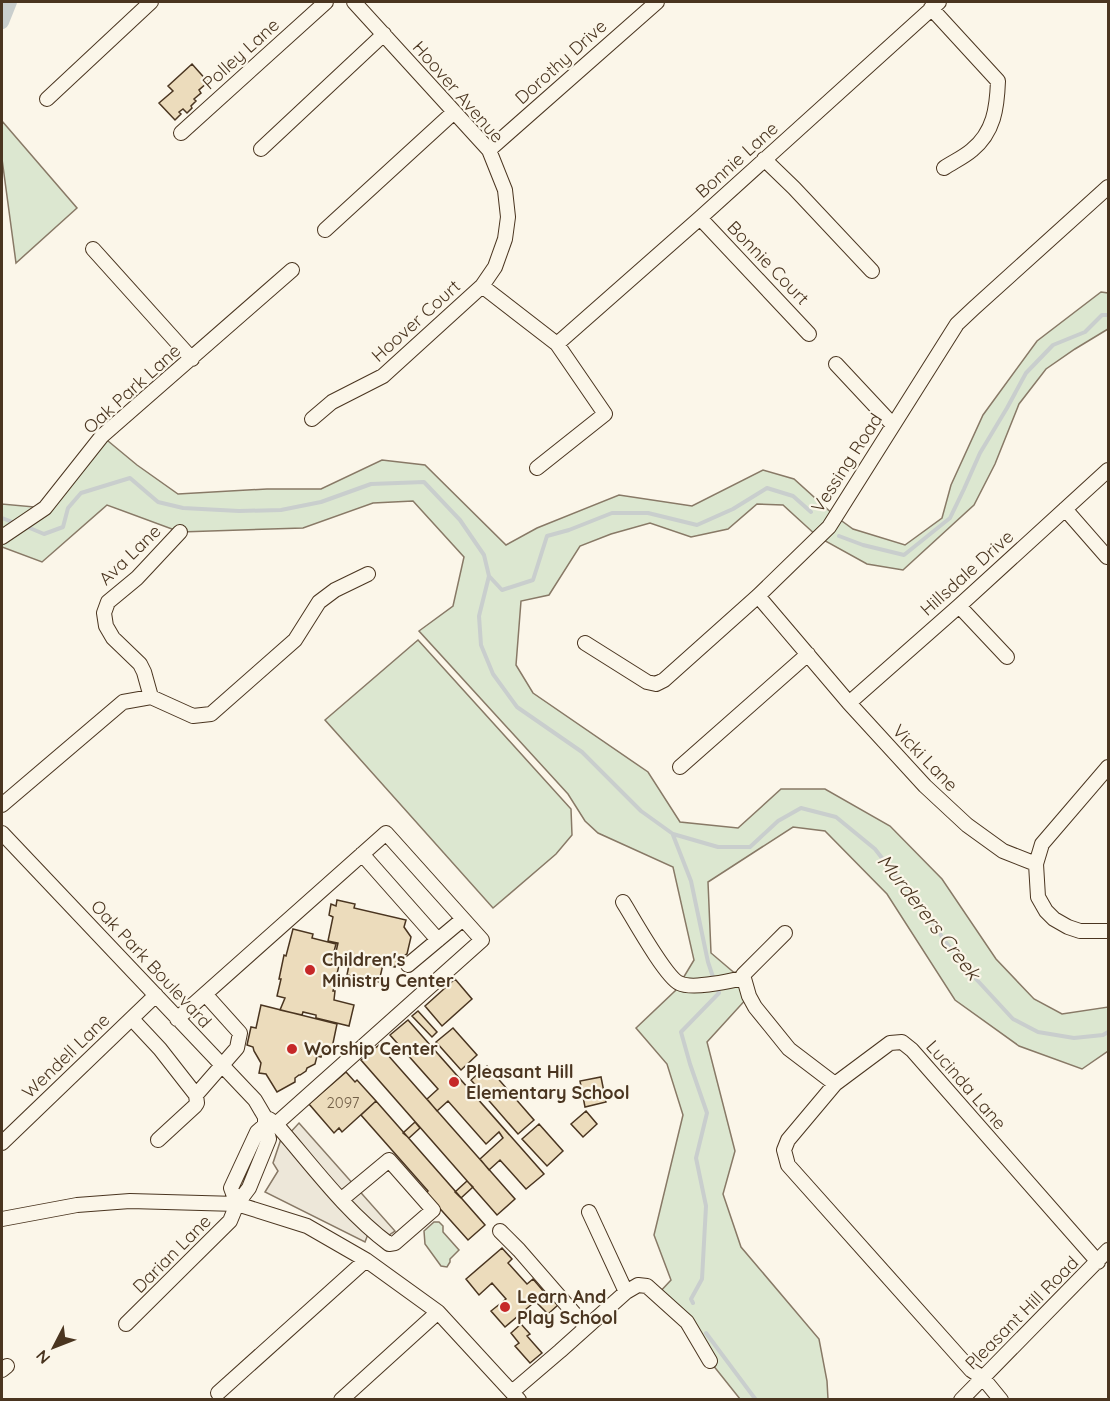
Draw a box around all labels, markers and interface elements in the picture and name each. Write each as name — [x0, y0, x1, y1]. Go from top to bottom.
street label: Polley Lane — [197, 13, 284, 94]
street label: Dorothy Drive — [510, 14, 611, 109]
street label: Hoover Avenue — [408, 36, 509, 147]
street label: Bonnie Lane — [691, 116, 783, 203]
street label: Bonnie Court — [722, 216, 814, 310]
street label: Hoover Court — [366, 275, 465, 367]
street label: Oak Park Lane — [78, 339, 185, 438]
street label: Vessing Road — [806, 409, 887, 517]
street label: Ava Lane — [94, 519, 166, 590]
street label: Hillsdale Drive — [915, 525, 1018, 621]
street label: Vicki Lane — [888, 719, 963, 796]
water label: Murderers Creek — [872, 849, 988, 987]
street label: Oak Park Boulevard — [86, 895, 217, 1033]
place label: Children's Ministry Center — [322, 948, 454, 992]
marker: Children's Ministry Center — [303, 963, 317, 977]
street label: Wendell Lane — [17, 1008, 114, 1103]
street label: Lucinda Lane — [921, 1035, 1012, 1134]
place label: Worship Center — [304, 1037, 438, 1060]
marker: Worship Center — [285, 1042, 299, 1056]
place label: Pleasant Hill Elementary School — [466, 1060, 630, 1104]
marker: Pleasant Hill Elementary School — [447, 1075, 461, 1089]
house number: 2097 — [327, 1093, 360, 1112]
street label: Darian Lane — [127, 1209, 216, 1298]
street label: Pleasant Hill Road — [960, 1251, 1083, 1374]
place label: Learn And Play School — [517, 1285, 618, 1329]
marker: Learn And Play School — [498, 1300, 512, 1314]
north arrow — [24, 1317, 84, 1377]
text: N — [31, 1346, 54, 1368]

